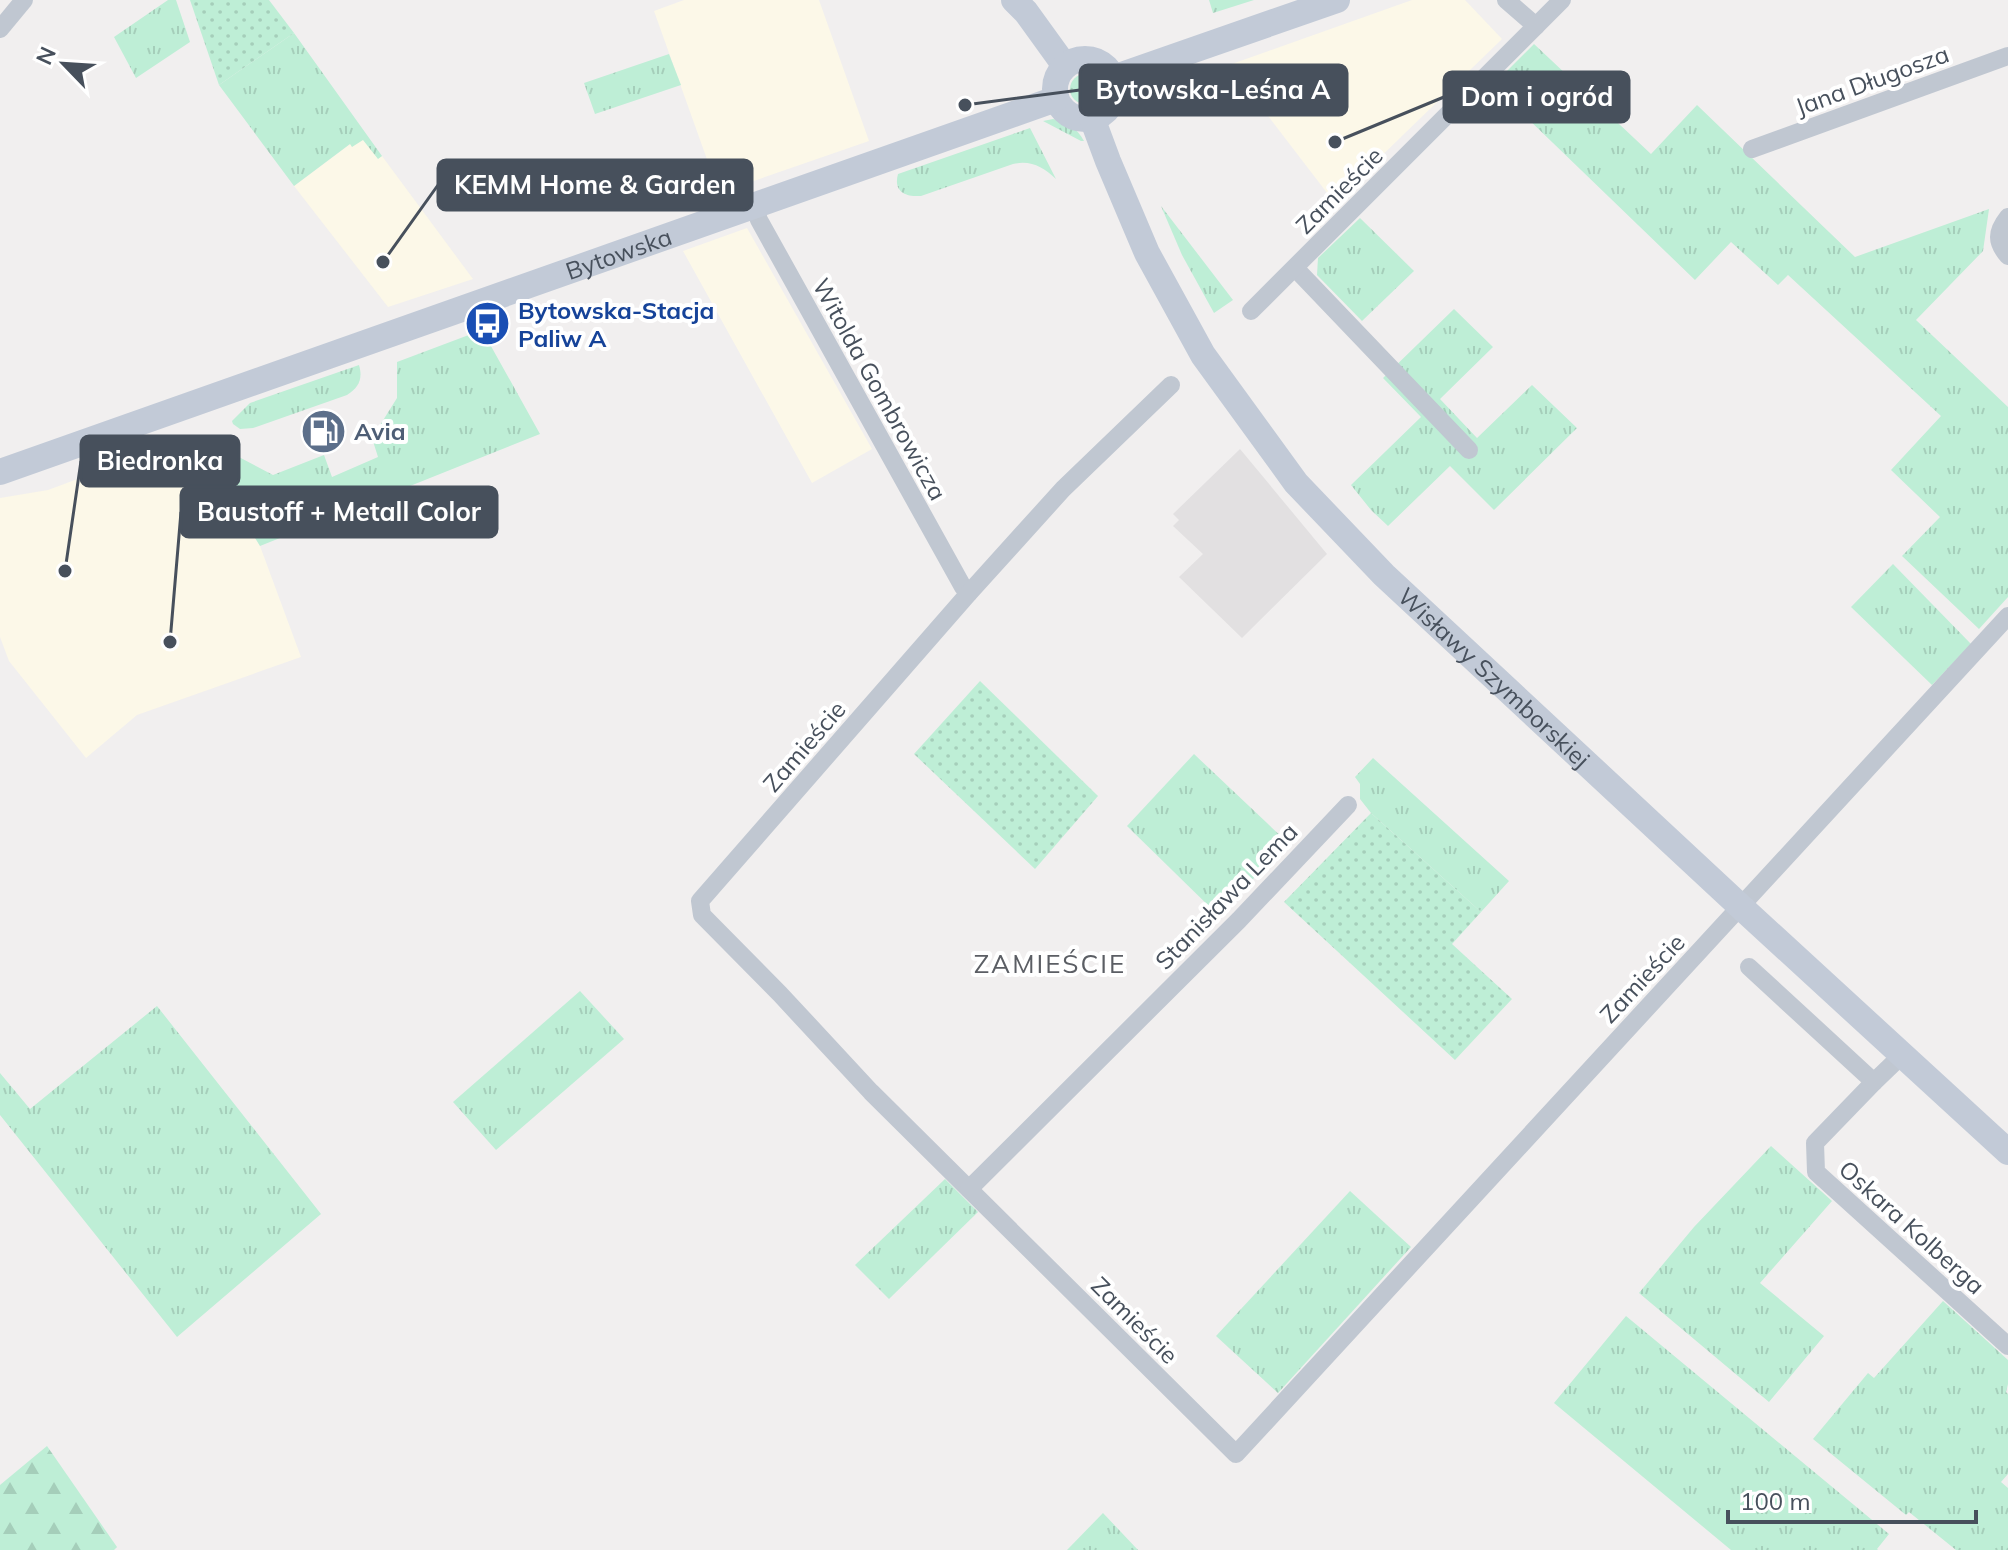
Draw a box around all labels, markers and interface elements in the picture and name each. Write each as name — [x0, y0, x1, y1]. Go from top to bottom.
north arrow — [24, 24, 104, 104]
street label: Jana Długosza — [1791, 38, 1953, 122]
text: N — [30, 42, 62, 69]
callout: Bytowska-Leśna A — [1080, 65, 1347, 115]
callout: Dom i ogród — [1444, 72, 1629, 122]
text: Bytowska-Leśna A — [1096, 73, 1331, 106]
text: Dom i ogród — [1461, 80, 1613, 113]
street label: Zamieście — [1289, 140, 1389, 240]
callout: KEMM Home & Garden — [438, 160, 752, 210]
text: KEMM Home & Garden — [454, 168, 736, 201]
street label: Bytowska — [562, 221, 676, 286]
street label: Witolda Gombrowicza — [806, 273, 954, 505]
place label: Bytowska-Stacja Paliw A — [518, 295, 714, 353]
bus stop icon: Bytowska-Stacja Paliw A — [463, 300, 511, 348]
fuel station icon: Avia — [299, 407, 347, 455]
place label: Avia — [354, 416, 406, 446]
callout: Biedronka — [81, 436, 239, 486]
text: Biedronka — [97, 444, 223, 477]
callout: Baustoff + Metall Color — [181, 487, 497, 537]
text: Baustoff + Metall Color — [197, 495, 482, 528]
street label: Wisławy Szymborskiej — [1392, 581, 1596, 774]
street label: Zamieście — [756, 694, 852, 798]
street label: Stanisława Lema — [1148, 816, 1304, 976]
street label: Zamieście — [1593, 927, 1691, 1029]
district label: ZAMIEŚCIE — [974, 947, 1126, 980]
street label: Oskara Kolberga — [1833, 1154, 1991, 1300]
street label: Zamieście — [1085, 1270, 1185, 1370]
scale bar — [1728, 1474, 1976, 1524]
text: 100 m — [1740, 1486, 1811, 1516]

